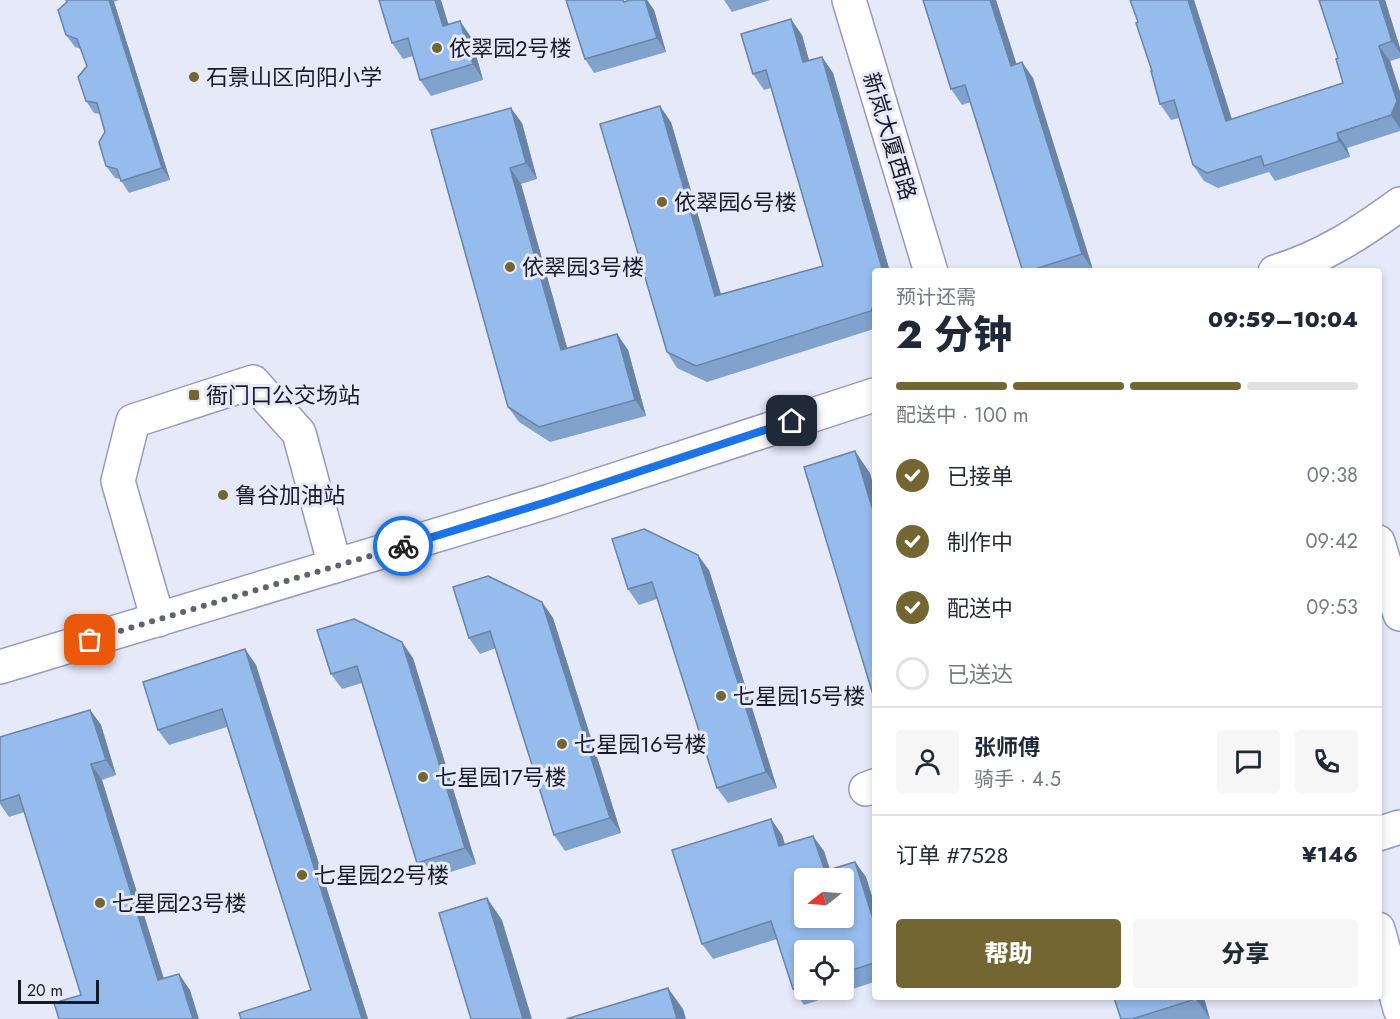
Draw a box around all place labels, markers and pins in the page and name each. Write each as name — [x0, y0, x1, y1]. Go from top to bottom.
place label: 依翠园2号楼 — [449, 32, 572, 64]
marker: 依翠园2号楼 — [430, 41, 444, 55]
place label: 石景山区向阳小学 — [206, 61, 382, 93]
marker: 石景山区向阳小学 — [187, 70, 201, 84]
place label: 依翠园6号楼 — [674, 186, 797, 218]
marker: 依翠园6号楼 — [655, 195, 669, 209]
place label: 依翠园3号楼 — [522, 251, 644, 283]
marker: 依翠园3号楼 — [503, 260, 517, 274]
place label: 衙门口公交场站 — [206, 379, 360, 411]
marker: 衙门口公交场站 — [187, 388, 201, 402]
pin — [766, 395, 817, 446]
place label: 鲁谷加油站 — [235, 479, 345, 511]
marker: 鲁谷加油站 — [216, 488, 230, 502]
pin — [64, 614, 115, 665]
place label: 七星园15号楼 — [733, 680, 865, 712]
marker: 七星园15号楼 — [714, 689, 728, 703]
place label: 七星园16号楼 — [574, 728, 707, 760]
marker: 七星园16号楼 — [555, 737, 569, 751]
place label: 七星园17号楼 — [435, 761, 566, 793]
marker: 七星园17号楼 — [416, 770, 430, 784]
place label: 七星园22号楼 — [314, 859, 449, 891]
marker: 七星园22号楼 — [295, 868, 309, 882]
place label: 七星园23号楼 — [112, 887, 247, 919]
marker: 七星园23号楼 — [93, 896, 107, 910]

